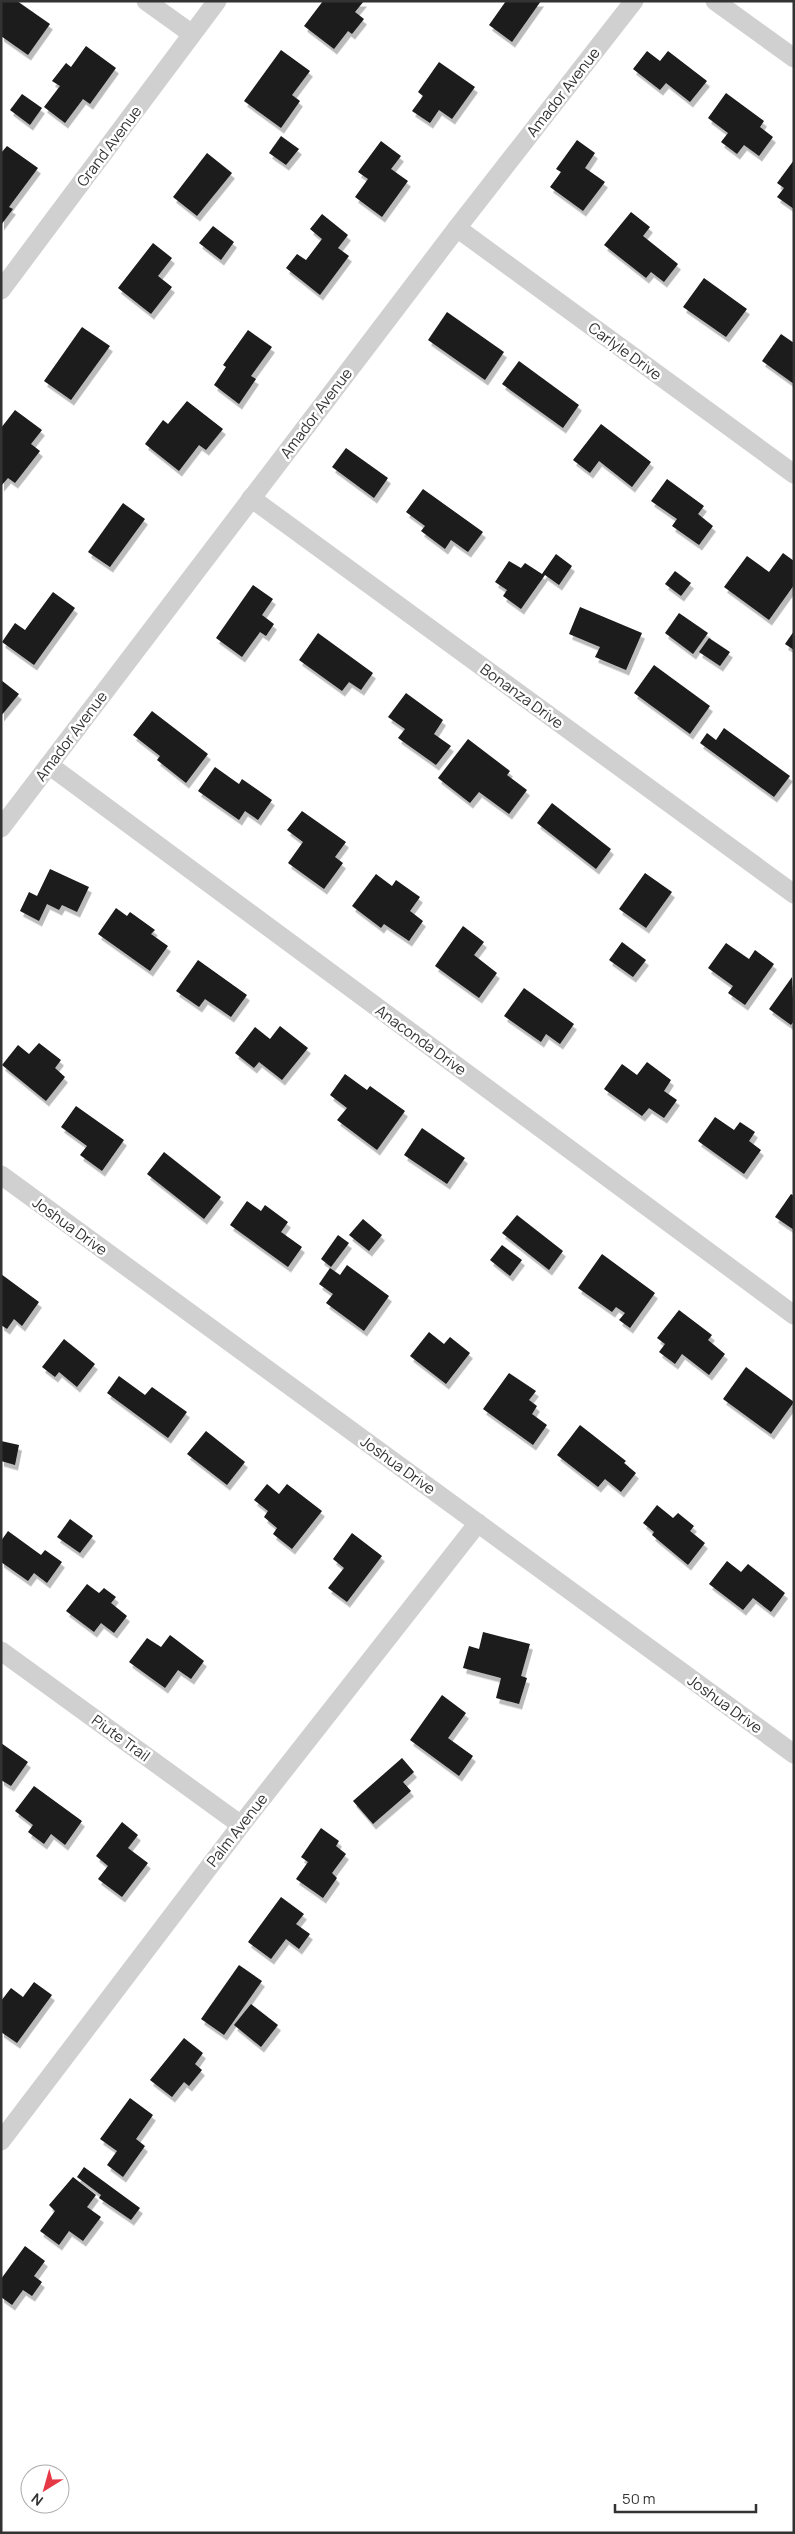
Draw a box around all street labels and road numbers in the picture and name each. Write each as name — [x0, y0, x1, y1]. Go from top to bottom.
street label: Amador Avenue — [521, 43, 605, 141]
street label: Grand Avenue — [72, 101, 146, 191]
street label: Carlyle Drive — [584, 317, 666, 385]
street label: Amador Avenue — [275, 363, 357, 462]
street label: Bonanza Drive — [476, 659, 568, 733]
street label: Amador Avenue — [30, 686, 112, 785]
street label: Anaconda Drive — [371, 1000, 471, 1080]
street label: Joshua Drive — [28, 1192, 112, 1260]
street label: Joshua Drive — [356, 1431, 440, 1499]
street label: Joshua Drive — [683, 1670, 767, 1738]
street label: Piute Trail — [87, 1710, 155, 1766]
street label: Palm Avenue — [202, 1789, 272, 1871]

